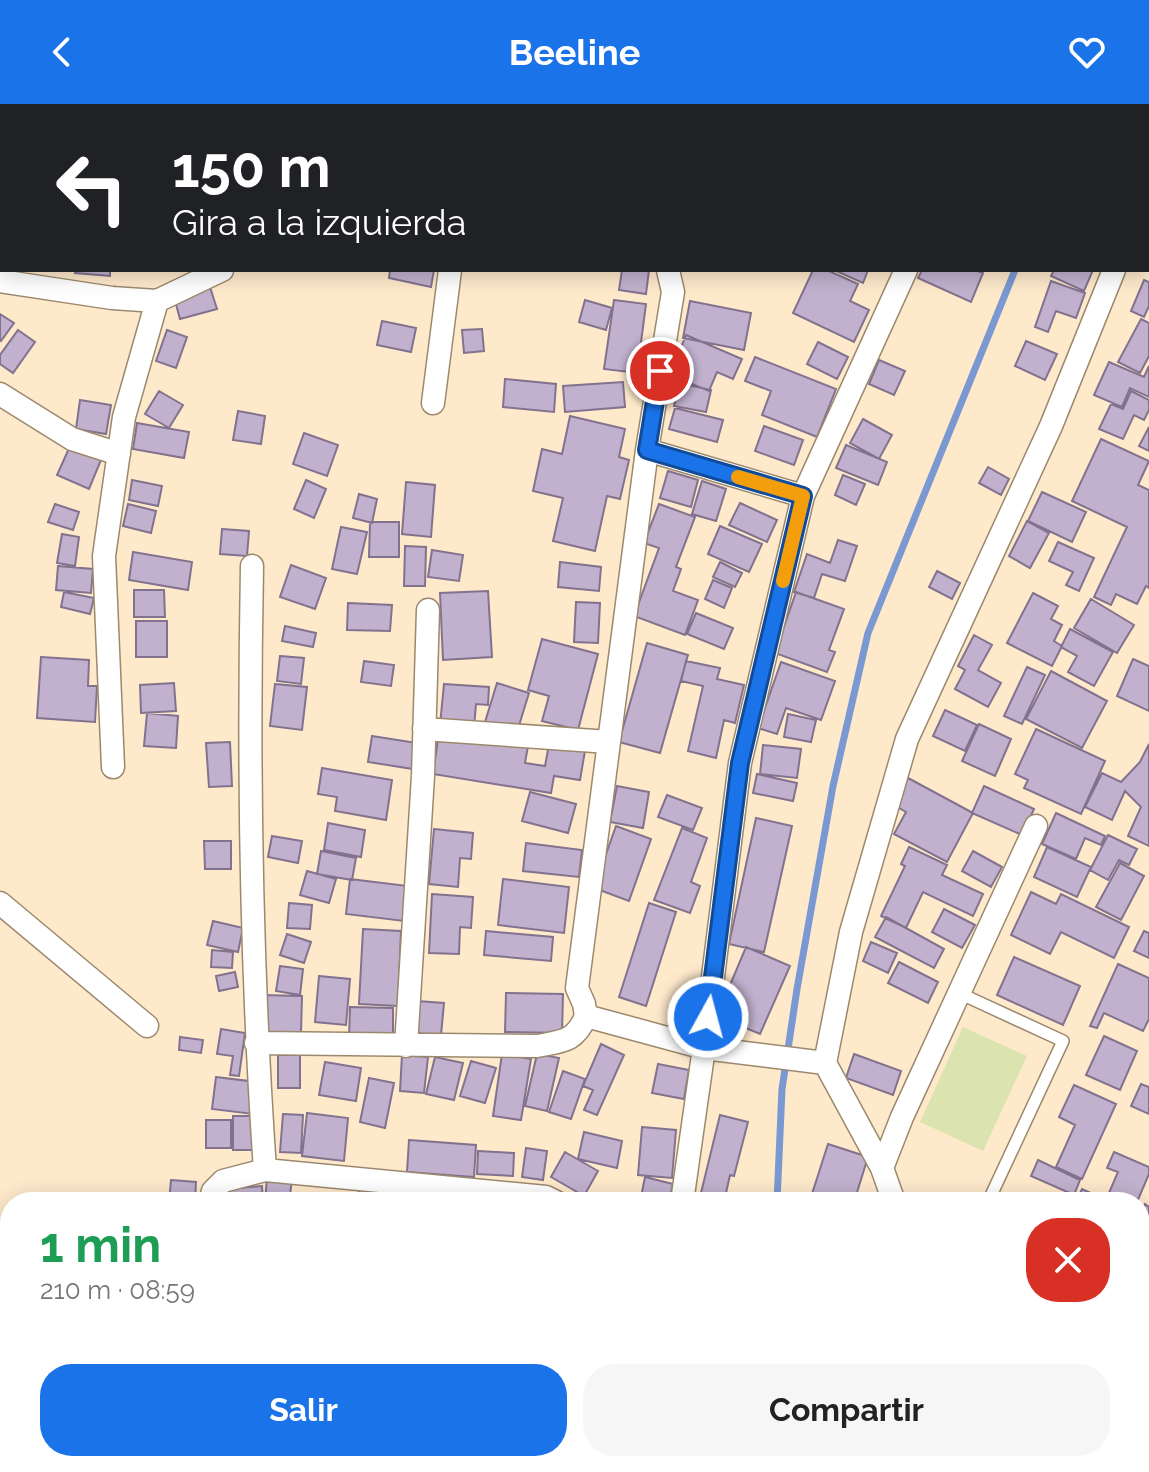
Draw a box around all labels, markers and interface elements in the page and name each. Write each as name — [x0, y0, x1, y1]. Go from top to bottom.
icon: back — [40, 30, 84, 74]
icon: heart — [1065, 30, 1109, 74]
text: Beeline — [509, 31, 640, 73]
text: 150 m — [172, 134, 331, 200]
icon: left — [40, 136, 144, 240]
text: Gira a la izquierda — [172, 201, 466, 243]
pin — [626, 337, 694, 405]
icon: arrive — [638, 349, 682, 393]
position arrow — [666, 975, 750, 1059]
text: 1 min — [40, 1217, 161, 1273]
button: close — [1026, 1218, 1110, 1302]
text: 210 m · 08:59 — [40, 1275, 195, 1305]
button: Salir — [40, 1364, 567, 1456]
button: Compartir — [583, 1364, 1110, 1456]

